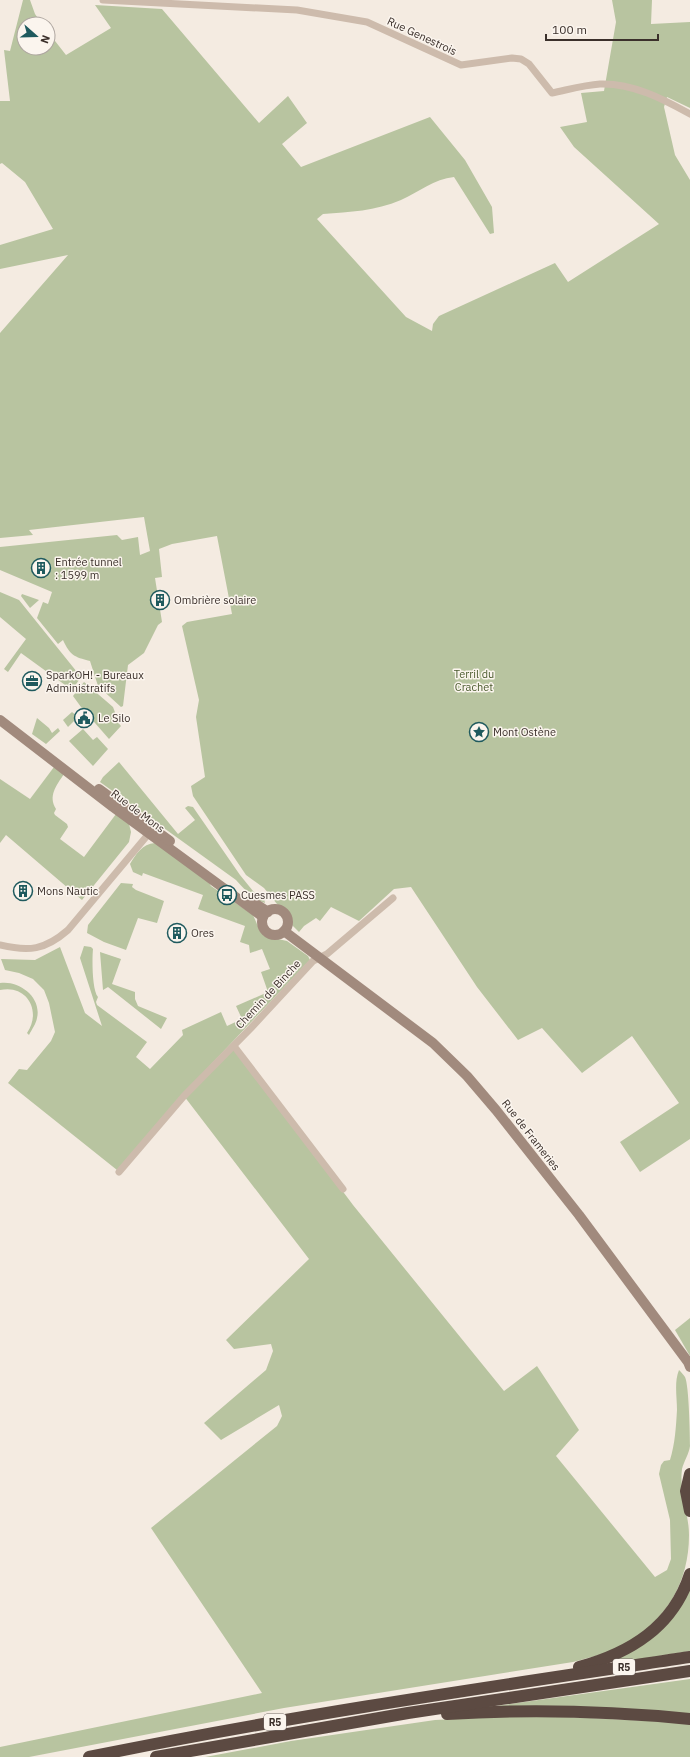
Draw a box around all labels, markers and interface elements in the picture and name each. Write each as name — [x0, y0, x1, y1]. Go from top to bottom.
street label: Rue Genestrois — [385, 14, 459, 58]
north arrow — [16, 16, 56, 56]
scale bar — [546, 16, 658, 42]
text: 100 m — [552, 22, 587, 37]
text: N — [37, 33, 53, 46]
place label: Entrée tunnel : 1599 m — [55, 555, 122, 582]
building icon: Entrée tunnel : 1599 m — [30, 557, 52, 579]
building icon: Ombrière solaire — [149, 589, 171, 611]
place label: Ombrière solaire — [174, 593, 256, 607]
park label: Terril du Crachet — [454, 667, 494, 694]
place label: SparkOH! - Bureaux Administratifs — [46, 668, 144, 695]
office icon: SparkOH! - Bureaux Administratifs — [21, 670, 43, 692]
public building icon: Le Silo — [73, 707, 95, 729]
place label: Le Silo — [98, 711, 130, 725]
place icon: Mont Ostène — [468, 721, 490, 743]
place label: Mont Ostène — [493, 725, 556, 739]
street label: Rue de Mons — [108, 786, 168, 836]
building icon: Mons Nautic — [12, 880, 34, 902]
place label: Mons Nautic — [37, 884, 99, 898]
bus stop icon: Cuesmes PASS — [216, 884, 238, 906]
place label: Cuesmes PASS — [241, 888, 315, 902]
building icon: Ores — [166, 922, 188, 944]
place label: Ores — [191, 926, 214, 940]
street label: Chemin de Binche — [232, 957, 304, 1031]
street label: Rue de Frameries — [499, 1097, 563, 1173]
road number: R5 — [613, 1659, 635, 1675]
road number: R5 — [264, 1714, 286, 1730]

